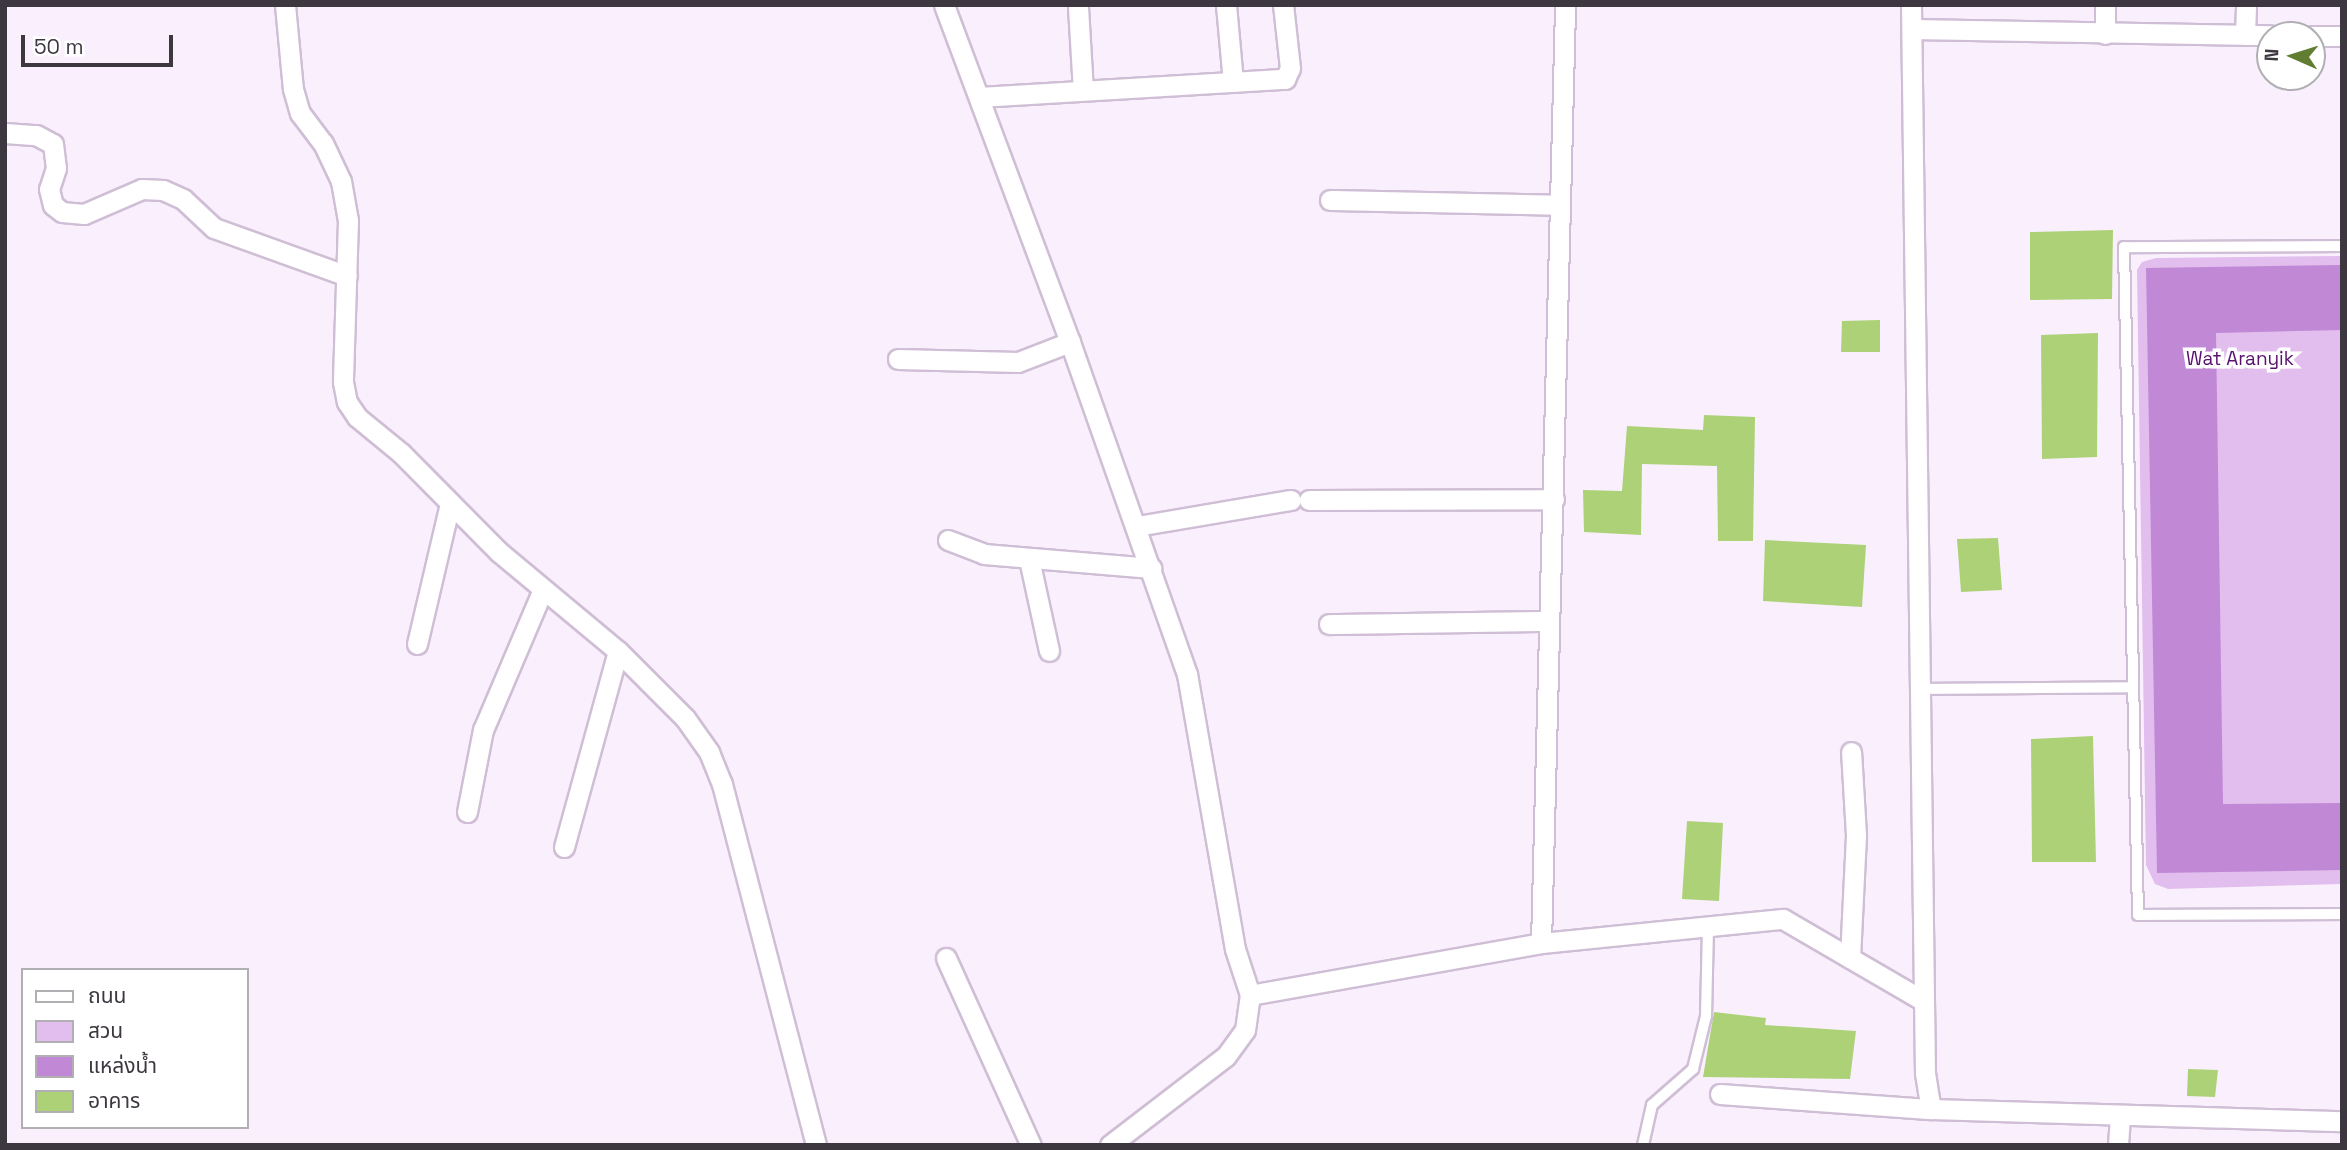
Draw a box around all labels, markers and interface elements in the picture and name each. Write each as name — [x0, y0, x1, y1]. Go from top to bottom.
scale bar — [24, 21, 177, 65]
north arrow — [2256, 21, 2326, 91]
text: 50 m — [34, 33, 84, 60]
text: N — [2259, 48, 2284, 62]
park label: Wat Aranyik — [2186, 348, 2294, 370]
legend — [21, 968, 248, 1129]
text: ถนน — [88, 982, 126, 1009]
text: สวน — [88, 1017, 123, 1044]
text: แหล่งน้ำ — [88, 1052, 157, 1079]
text: อาคาร — [88, 1087, 140, 1114]

